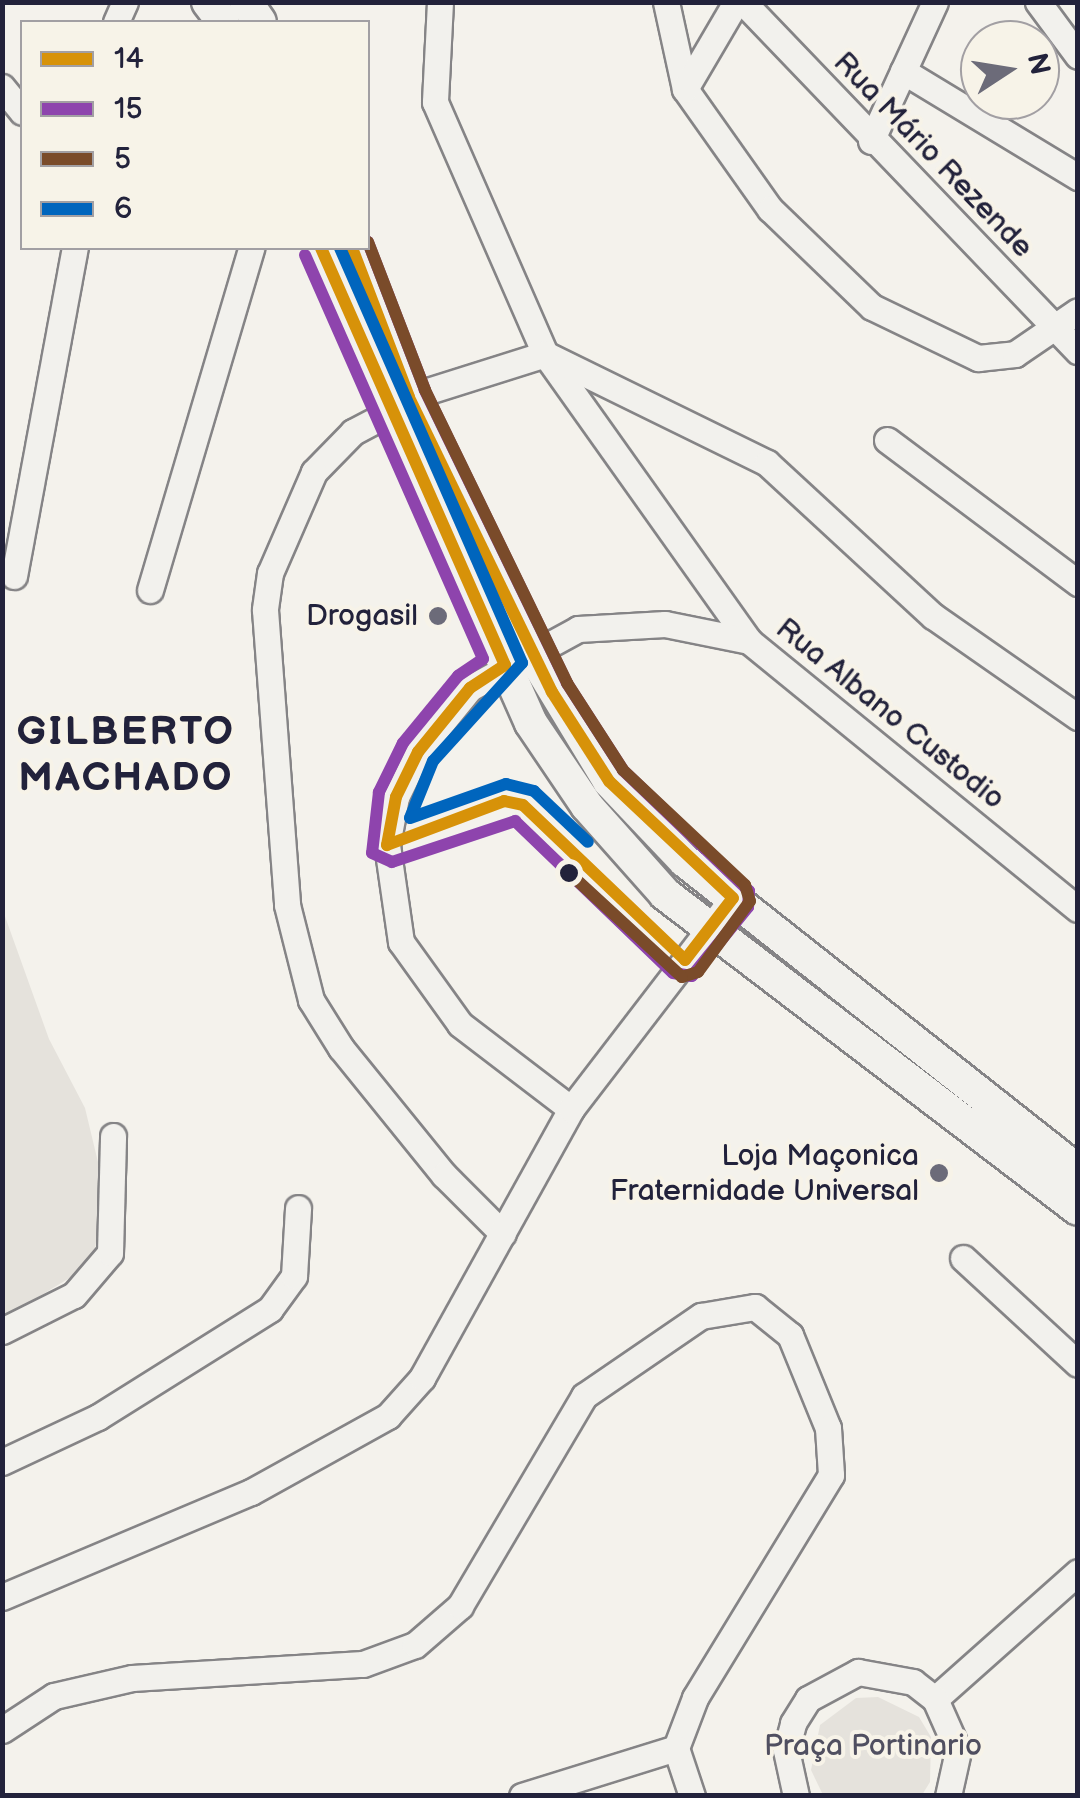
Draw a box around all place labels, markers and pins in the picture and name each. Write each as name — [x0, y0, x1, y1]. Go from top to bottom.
place label: Drogasil — [306, 598, 418, 634]
marker: Drogasil — [427, 605, 449, 627]
unlabelled marker — [559, 863, 579, 883]
place label: Loja Maçonica Fraternidade Universal — [610, 1138, 919, 1208]
marker: Loja Maçonica Fraternidade Universal — [928, 1162, 950, 1184]

